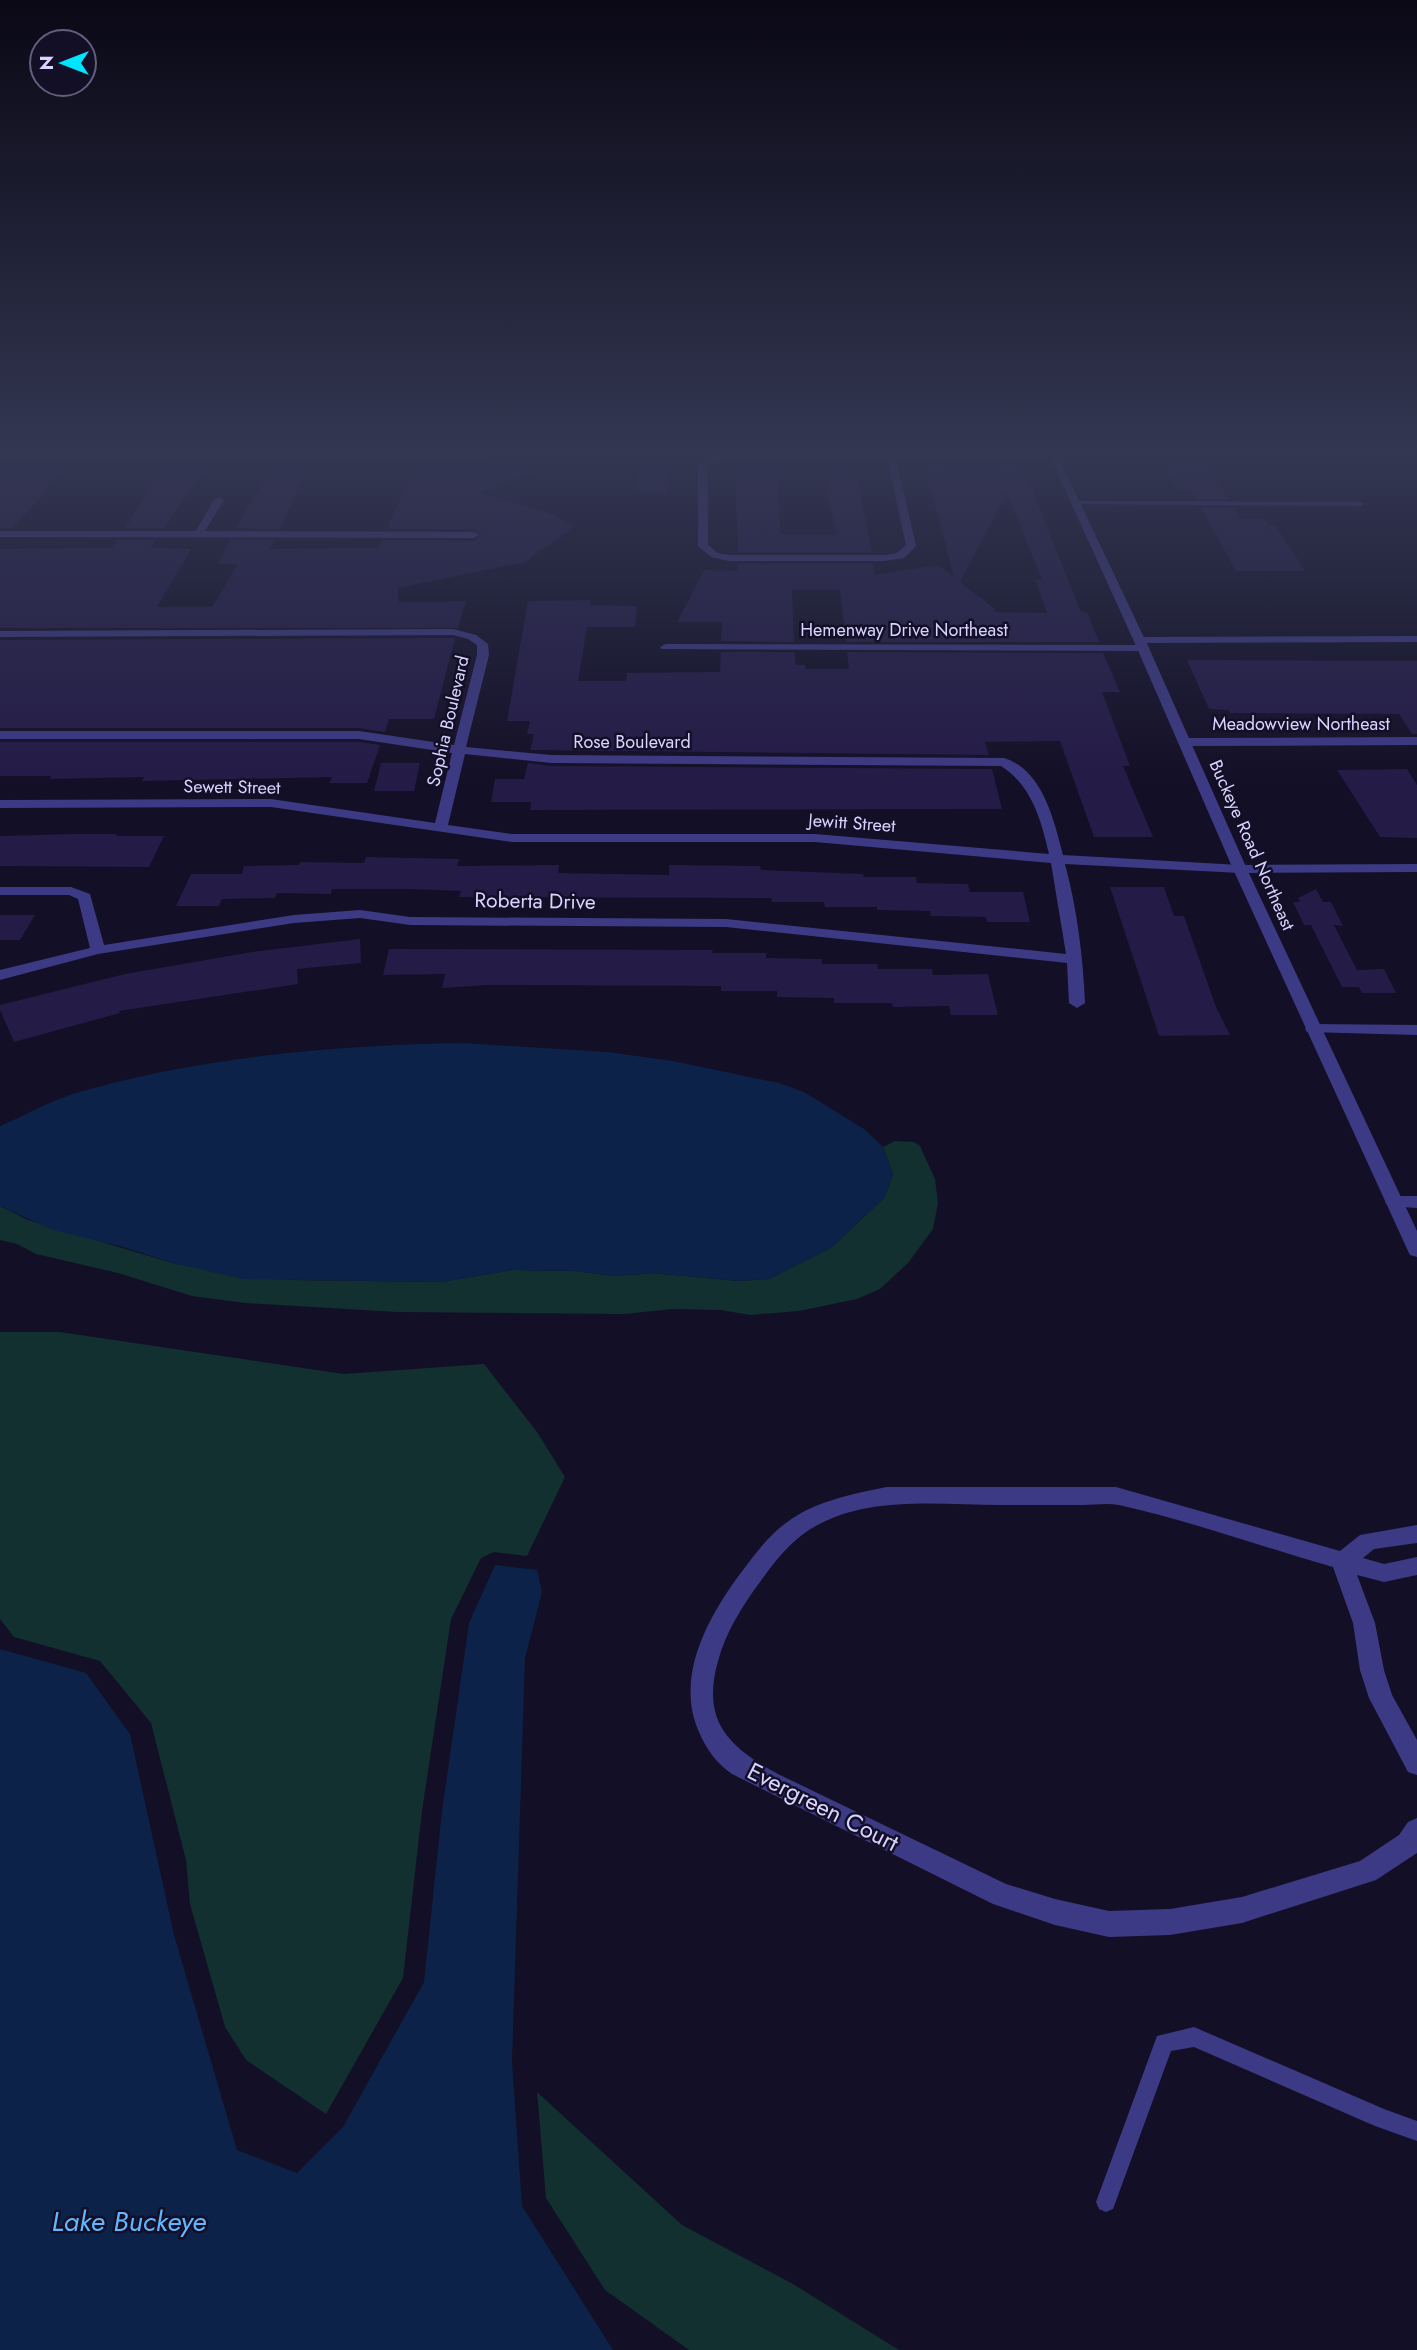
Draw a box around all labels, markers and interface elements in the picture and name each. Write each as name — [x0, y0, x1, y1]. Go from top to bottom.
north arrow — [28, 28, 98, 98]
text: N — [33, 55, 60, 71]
street label: Hemenway Drive Northeast — [800, 617, 1008, 643]
street label: Sophia Boulevard — [420, 653, 476, 789]
street label: Meadowview Northeast — [1212, 711, 1390, 737]
street label: Rose Boulevard — [573, 729, 691, 755]
street label: Buckeye Road Northeast — [1203, 755, 1302, 935]
street label: Sewett Street — [183, 773, 281, 801]
street label: Jewitt Street — [806, 807, 897, 839]
street label: Roberta Drive — [474, 885, 596, 917]
street label: Evergreen Court — [741, 1753, 905, 1860]
water label: Lake Buckeye — [52, 2201, 206, 2242]

